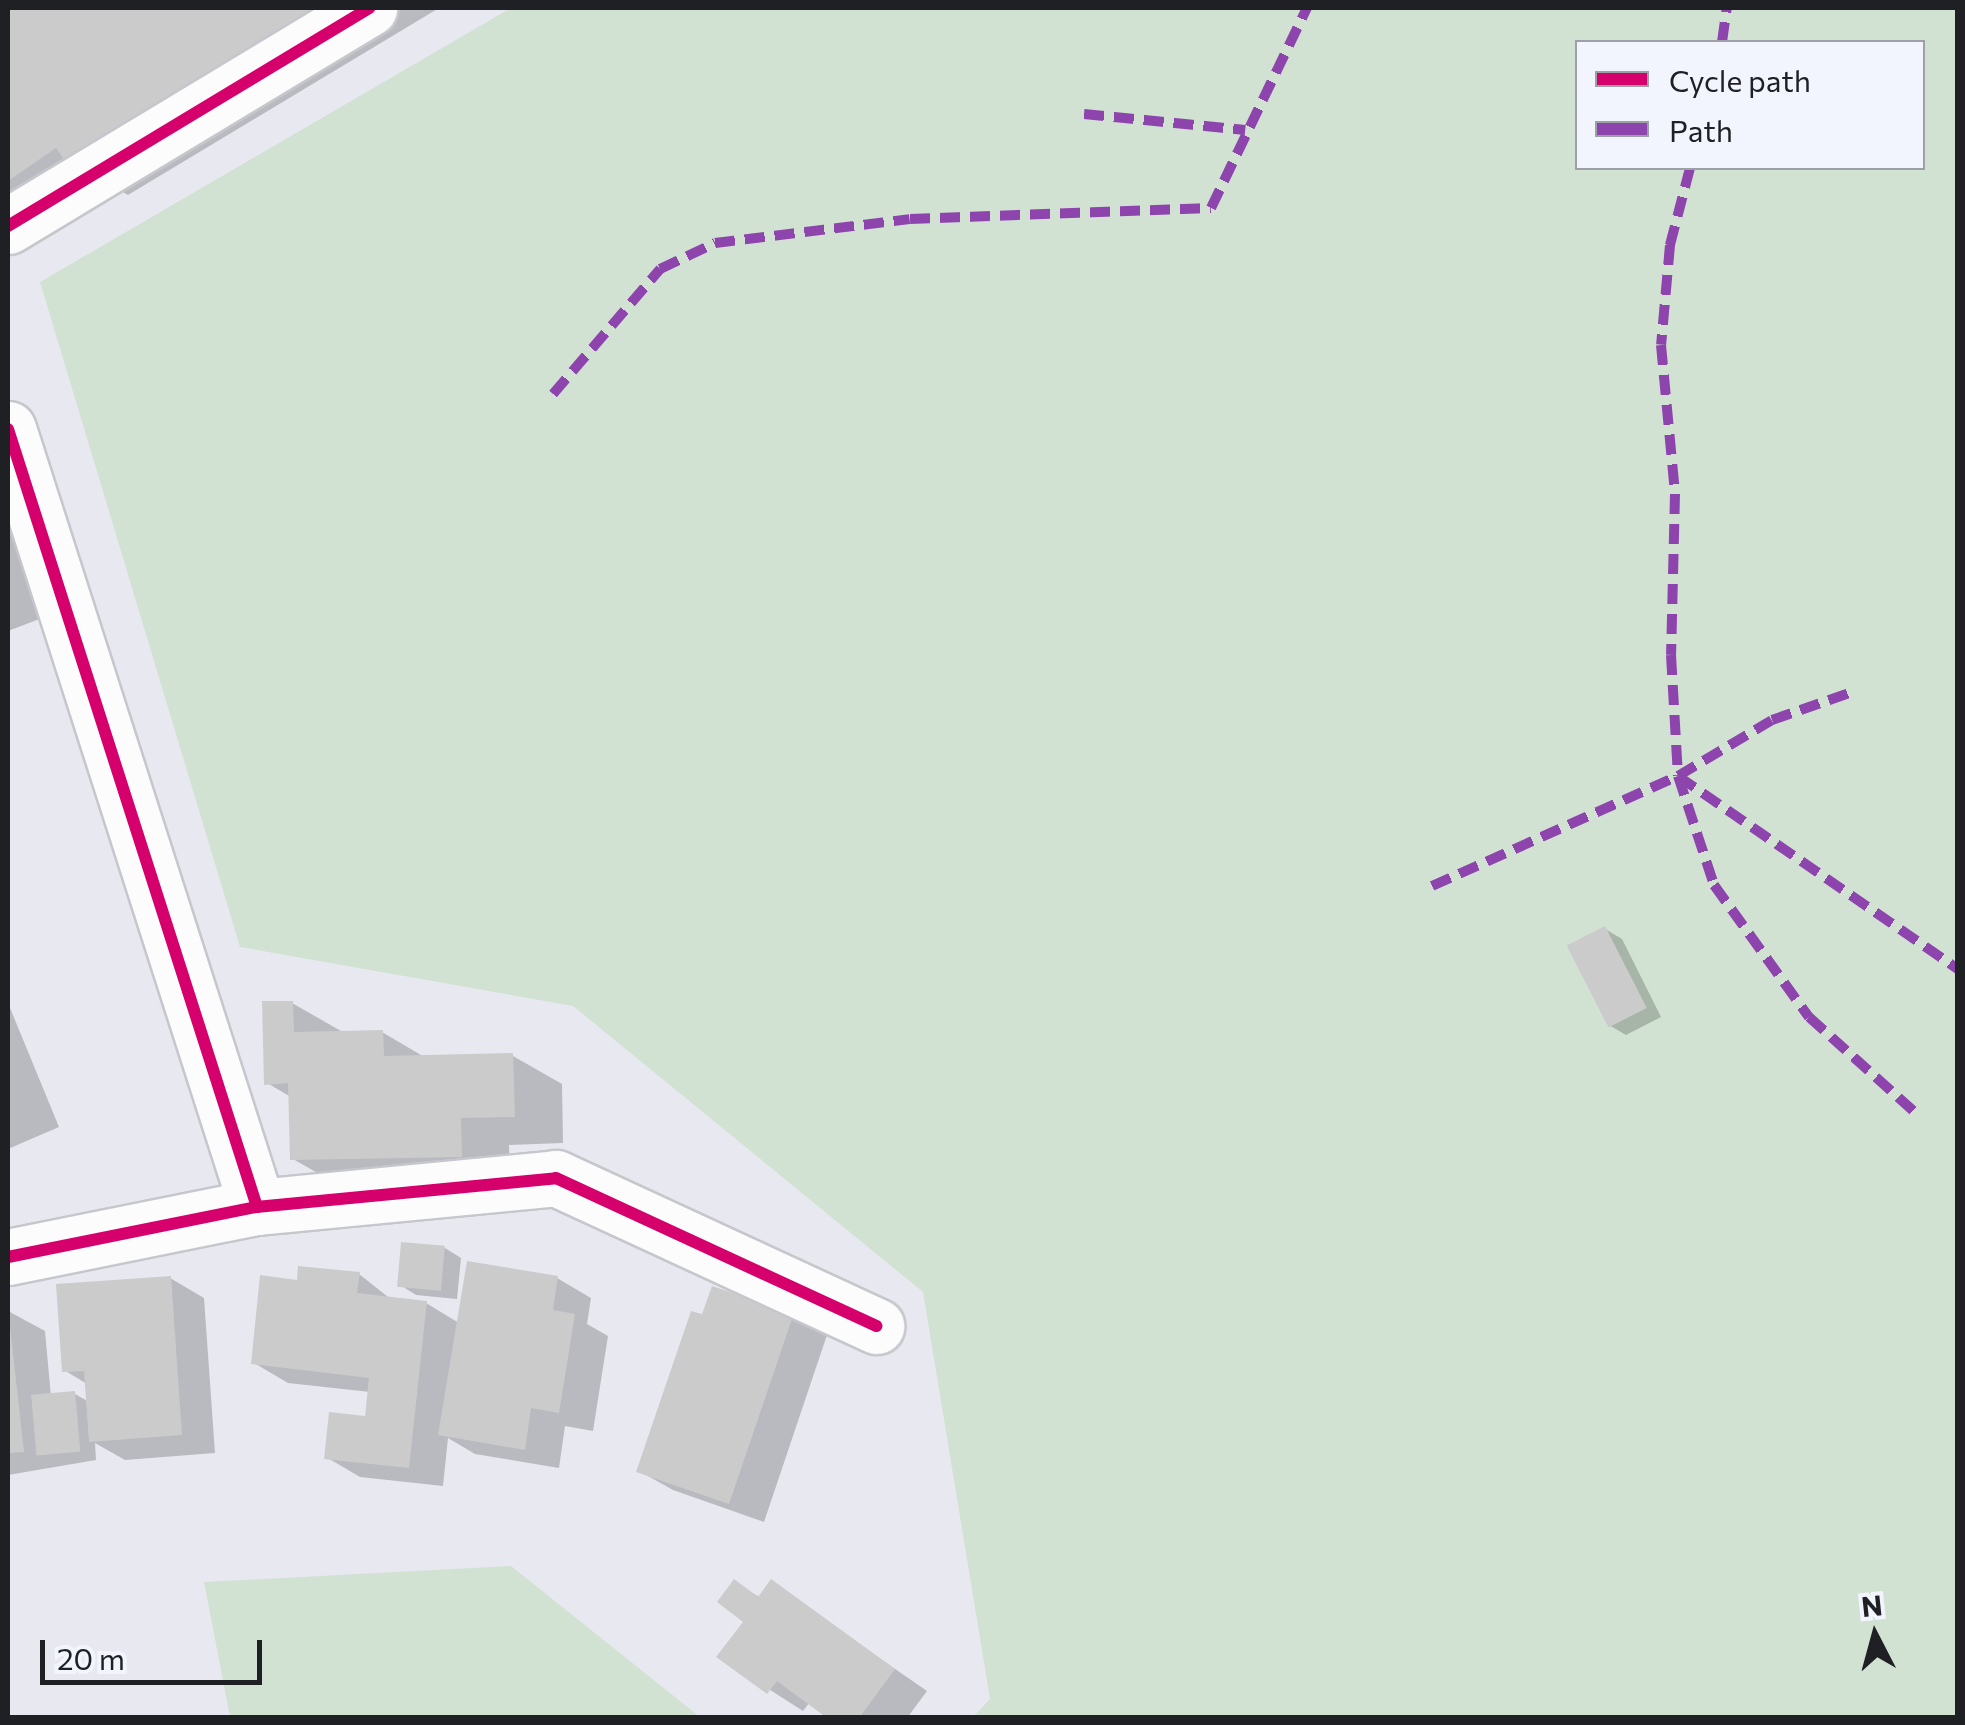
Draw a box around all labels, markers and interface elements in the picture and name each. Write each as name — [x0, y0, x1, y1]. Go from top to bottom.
legend — [1575, 40, 1925, 170]
text: Cycle path — [1669, 61, 1811, 98]
text: Path — [1669, 111, 1733, 148]
north arrow — [1825, 1585, 1925, 1685]
text: N — [1860, 1587, 1884, 1623]
scale bar — [45, 1620, 268, 1682]
text: 20 m — [57, 1639, 125, 1676]

